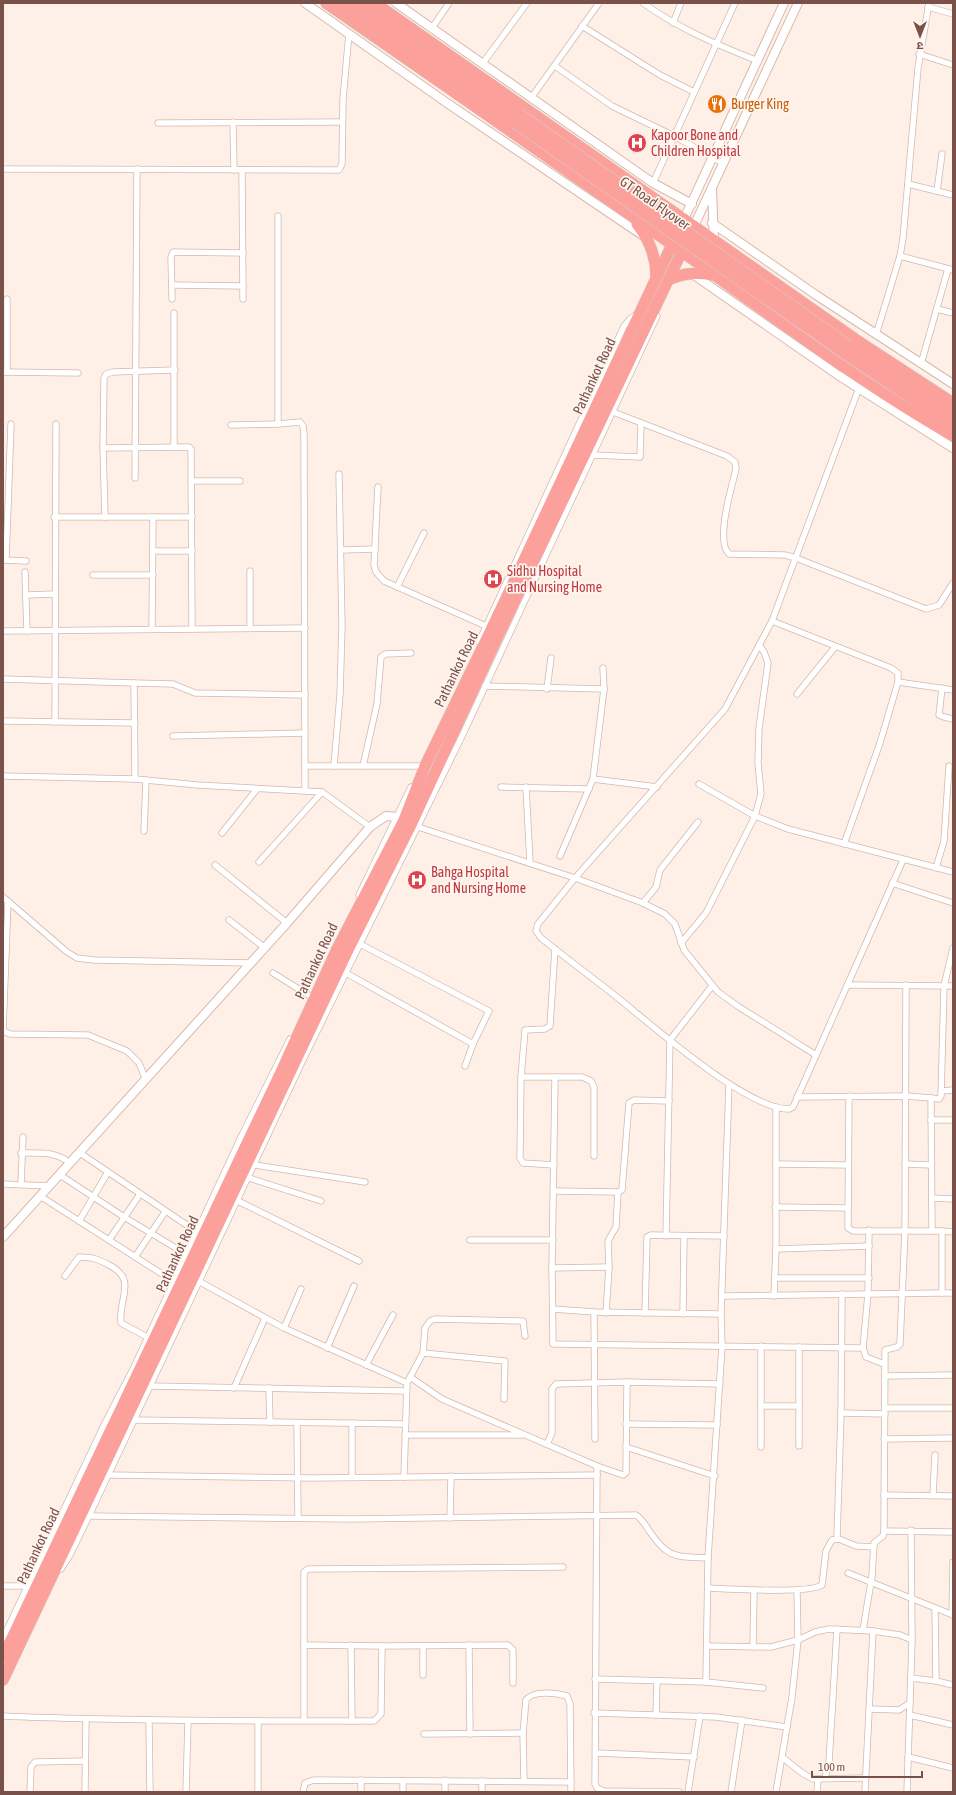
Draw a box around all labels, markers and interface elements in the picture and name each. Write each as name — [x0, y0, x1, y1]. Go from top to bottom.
north arrow — [900, 16, 940, 56]
text: उ — [916, 40, 923, 52]
restaurant icon: Burger King — [706, 93, 728, 115]
place label: Burger King — [731, 96, 789, 112]
place label: Kapoor Bone and Children Hospital — [651, 127, 741, 159]
hospital icon: Kapoor Bone and Children Hospital — [626, 132, 648, 154]
street label: GT Road Flyover — [617, 173, 694, 233]
street label: Pathankot Road — [569, 335, 619, 417]
place label: Sidhu Hospital and Nursing Home — [507, 563, 602, 595]
hospital icon: Sidhu Hospital and Nursing Home — [482, 568, 504, 590]
street label: Pathankot Road — [431, 628, 481, 710]
place label: Bahga Hospital and Nursing Home — [431, 864, 526, 896]
hospital icon: Bahga Hospital and Nursing Home — [406, 869, 428, 891]
street label: Pathankot Road — [291, 920, 341, 1002]
street label: Pathankot Road — [152, 1213, 202, 1295]
street label: Pathankot Road — [13, 1505, 63, 1587]
scale bar — [812, 1753, 922, 1779]
text: 100 m — [818, 1760, 845, 1774]

